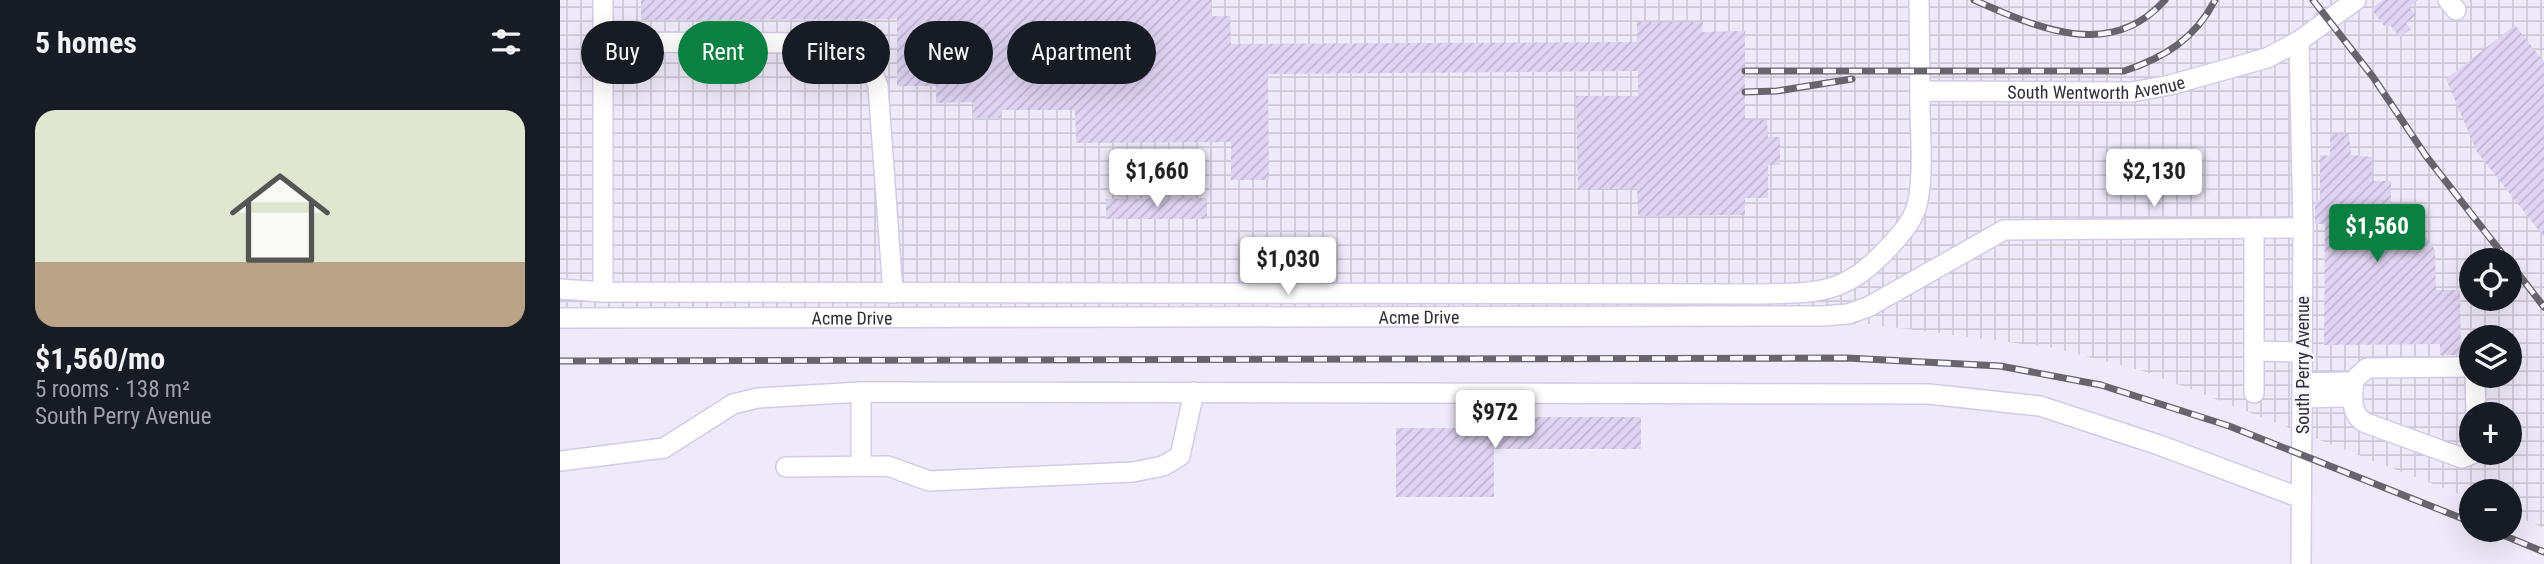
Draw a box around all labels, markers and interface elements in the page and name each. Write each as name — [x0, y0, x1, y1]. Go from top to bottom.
chip: Buy — [581, 21, 664, 84]
chip: Rent — [678, 21, 768, 84]
chip: Filters — [782, 21, 890, 84]
chip: New — [904, 21, 993, 84]
chip: Apartment — [1007, 21, 1156, 84]
icon: filters — [487, 23, 525, 61]
text: 5 homes — [35, 25, 137, 60]
street label: South Wentworth Avenue — [2007, 71, 2187, 103]
pin: $1,660 — [1100, 150, 1214, 209]
pin: $2,130 — [2097, 150, 2211, 209]
icon: home — [217, 155, 343, 281]
text: $1,660 — [1125, 158, 1189, 185]
text: $2,130 — [2122, 158, 2186, 185]
pin: $1,560 — [2320, 204, 2434, 264]
text: $1,560 — [2345, 213, 2409, 240]
pin: $1,030 — [1231, 238, 1345, 297]
text: $1,030 — [1256, 246, 1320, 273]
map controls — [2459, 248, 2522, 542]
button: locate — [2459, 248, 2522, 311]
street label: South Perry Avenue — [2292, 296, 2313, 434]
street label: Acme Drive — [1379, 306, 1459, 327]
street label: Acme Drive — [812, 307, 892, 328]
button: layers — [2459, 325, 2522, 388]
text: $1,560/mo — [35, 341, 165, 376]
text: 5 rooms · 138 m² — [35, 376, 190, 403]
pin: $972 — [1454, 391, 1536, 450]
text: $972 — [1472, 399, 1518, 426]
button: + — [2459, 402, 2522, 465]
text: South Perry Avenue — [35, 403, 211, 430]
button: − — [2459, 479, 2522, 542]

